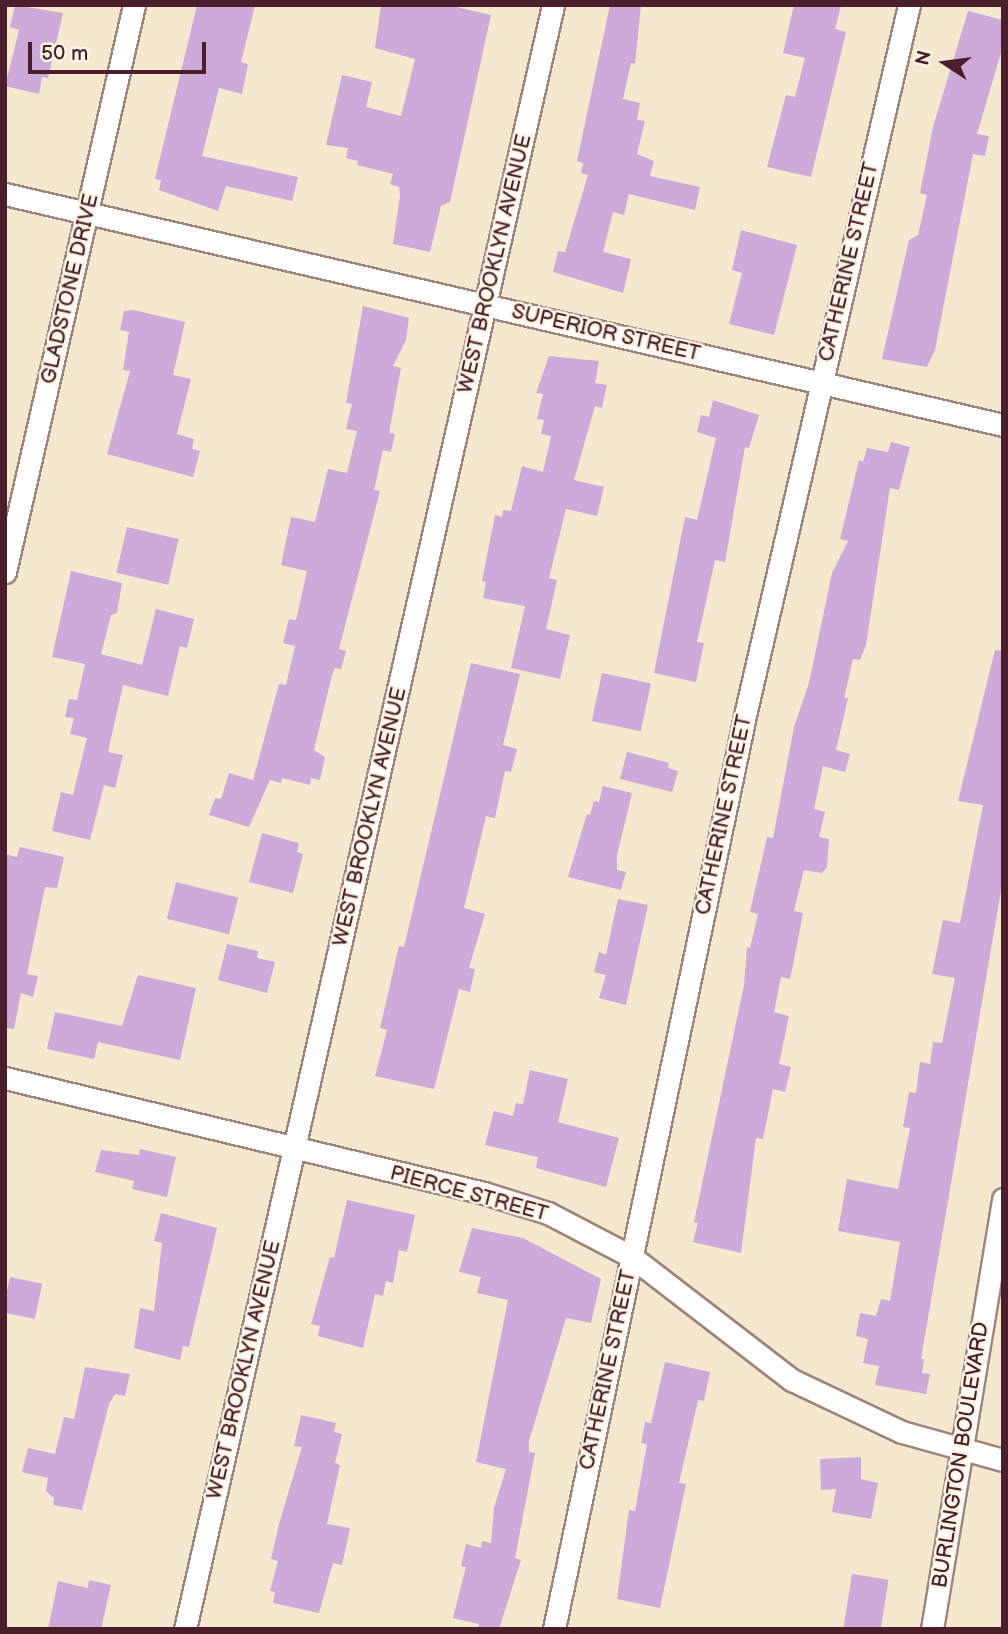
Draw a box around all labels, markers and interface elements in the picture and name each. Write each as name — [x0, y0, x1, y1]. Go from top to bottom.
scale bar — [32, 28, 210, 72]
north arrow — [910, 28, 980, 98]
text: 50 m — [41, 41, 88, 66]
text: N — [911, 49, 937, 68]
street label: WEST BROOKLYN AVENUE — [453, 132, 537, 396]
street label: CATHERINE STREET — [814, 160, 884, 364]
street label: GLADSTONE DRIVE — [36, 191, 104, 387]
street label: SUPERIOR STREET — [509, 299, 703, 367]
street label: WEST BROOKLYN AVENUE — [328, 685, 412, 949]
street label: CATHERINE STREET — [690, 712, 758, 918]
street label: PIERCE STREET — [387, 1161, 551, 1227]
street label: WEST BROOKLYN AVENUE — [202, 1238, 286, 1502]
street label: CATHERINE STREET — [574, 1267, 642, 1473]
street label: BURLINGTON BOULEVARD — [928, 1320, 994, 1590]

